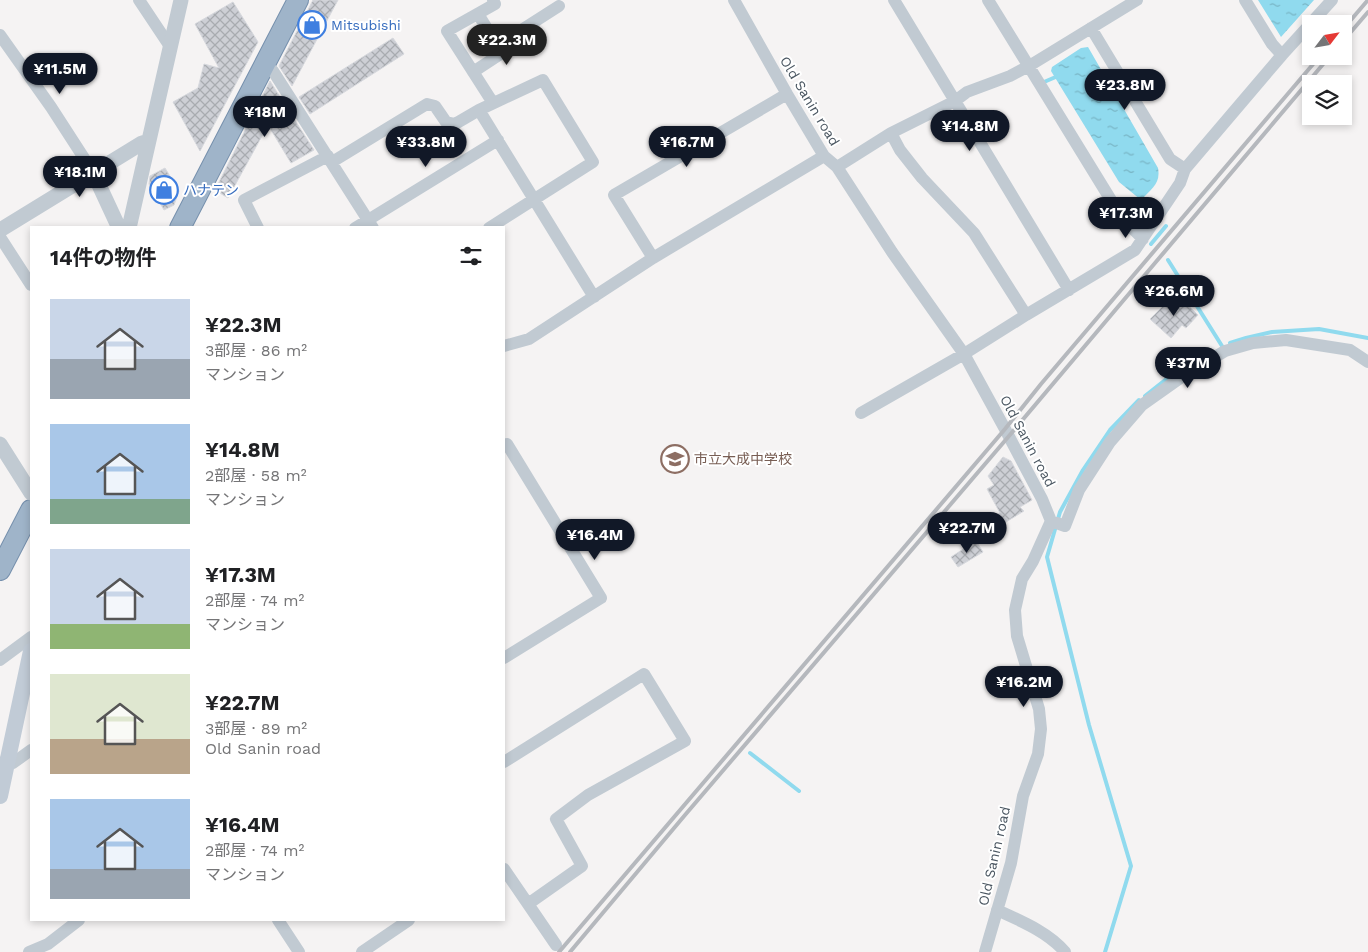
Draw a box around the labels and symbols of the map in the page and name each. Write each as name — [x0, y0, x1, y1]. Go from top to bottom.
shop icon: Mitsubishi — [297, 10, 327, 40]
north arrow — [1302, 15, 1352, 65]
place label: Mitsubishi — [331, 17, 401, 33]
pin: ¥22.3M — [466, 23, 548, 66]
pin: ¥11.5M — [19, 52, 101, 95]
street label: Old Sanin road — [777, 53, 843, 149]
pin: ¥23.8M — [1084, 68, 1166, 111]
pin: ¥18M — [235, 96, 295, 138]
pin: ¥14.8M — [929, 110, 1011, 152]
pin: ¥33.8M — [385, 126, 467, 168]
pin: ¥16.7M — [646, 126, 728, 168]
pin: ¥18.1M — [39, 156, 121, 198]
shop icon: ハナテン — [149, 175, 179, 205]
place label: ハナテン — [183, 182, 239, 198]
pin: ¥17.3M — [1085, 196, 1167, 239]
pin: ¥26.6M — [1133, 274, 1215, 317]
pin: ¥37M — [1158, 346, 1218, 389]
street label: Old Sanin road — [997, 392, 1059, 490]
school or university icon: 市立大成中学校 — [660, 444, 690, 474]
place label: 市立大成中学校 — [694, 451, 792, 467]
pin: ¥22.7M — [926, 512, 1008, 554]
pin: ¥16.4M — [554, 518, 636, 561]
pin: ¥16.2M — [983, 666, 1065, 708]
street label: Old Sanin road — [975, 805, 1013, 907]

